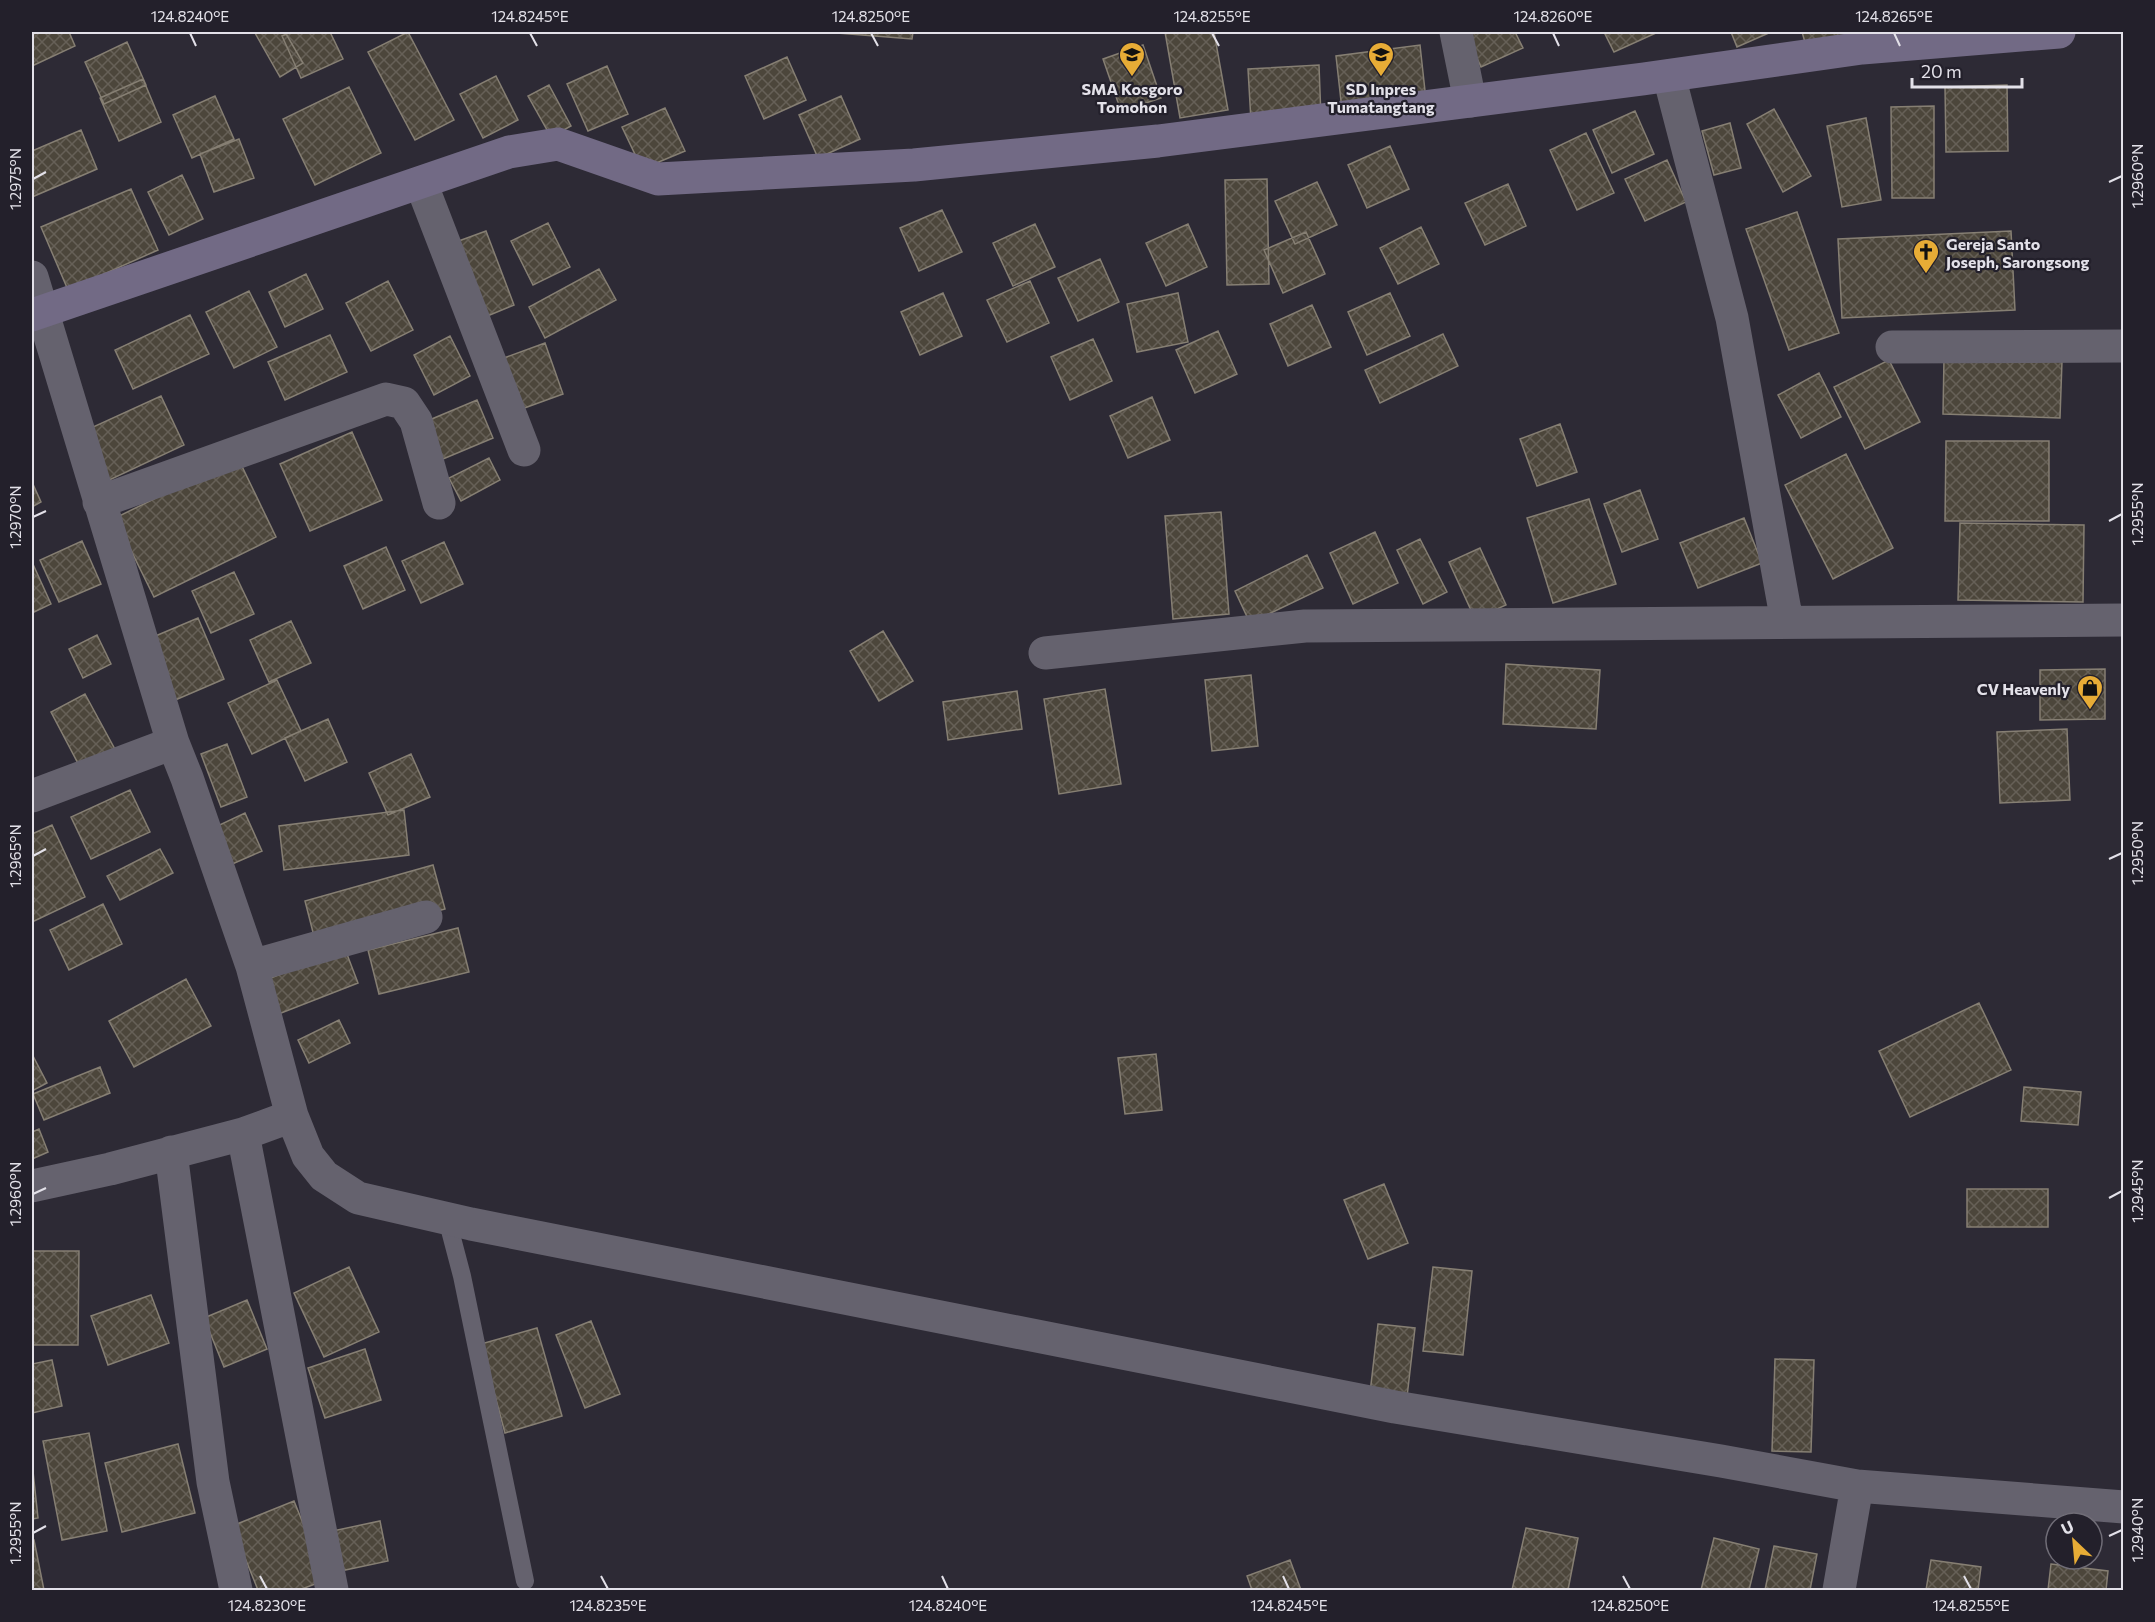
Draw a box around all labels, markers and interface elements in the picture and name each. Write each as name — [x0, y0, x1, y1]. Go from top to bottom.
text: 124.8240°E — [151, 7, 229, 25]
text: 124.8245°E — [491, 7, 569, 25]
text: 124.8250°E — [832, 7, 910, 25]
text: 124.8255°E — [1173, 7, 1251, 25]
text: 124.8260°E — [1514, 7, 1592, 25]
text: 124.8265°E — [1855, 7, 1933, 25]
school or university icon: SMA Kosgoro Tomohon — [1117, 40, 1147, 78]
school or university icon: SD Inpres Tumatangtang — [1366, 40, 1396, 78]
scale bar — [1912, 51, 2022, 89]
text: 20 m — [1921, 60, 1962, 82]
place label: SMA Kosgoro Tomohon — [1081, 79, 1183, 116]
place label: SD Inpres Tumatangtang — [1327, 79, 1435, 116]
text: 1.2960°N — [2128, 144, 2146, 208]
text: 1.2975°N — [6, 148, 24, 210]
place label: Gereja Santo Joseph, Sarongsong — [1946, 234, 2089, 271]
church icon: Gereja Santo Joseph, Sarongsong — [1911, 237, 1941, 275]
text: 1.2955°N — [2128, 483, 2146, 545]
text: 1.2970°N — [6, 485, 24, 549]
shop icon: CV Heavenly — [2075, 673, 2105, 711]
place label: CV Heavenly — [1977, 679, 2070, 698]
text: 1.2950°N — [2128, 821, 2146, 885]
text: 1.2965°N — [6, 824, 24, 888]
text: 1.2945°N — [2128, 1159, 2146, 1223]
text: 1.2960°N — [6, 1162, 24, 1226]
text: 1.2940°N — [2128, 1498, 2146, 1562]
text: 1.2955°N — [6, 1502, 24, 1564]
north arrow — [2044, 1511, 2104, 1571]
text: U — [2058, 1516, 2077, 1538]
text: 124.8230°E — [228, 1596, 306, 1614]
text: 124.8235°E — [569, 1596, 647, 1614]
text: 124.8240°E — [909, 1596, 987, 1614]
text: 124.8245°E — [1250, 1596, 1328, 1614]
text: 124.8250°E — [1591, 1596, 1669, 1614]
text: 124.8255°E — [1932, 1596, 2010, 1614]

